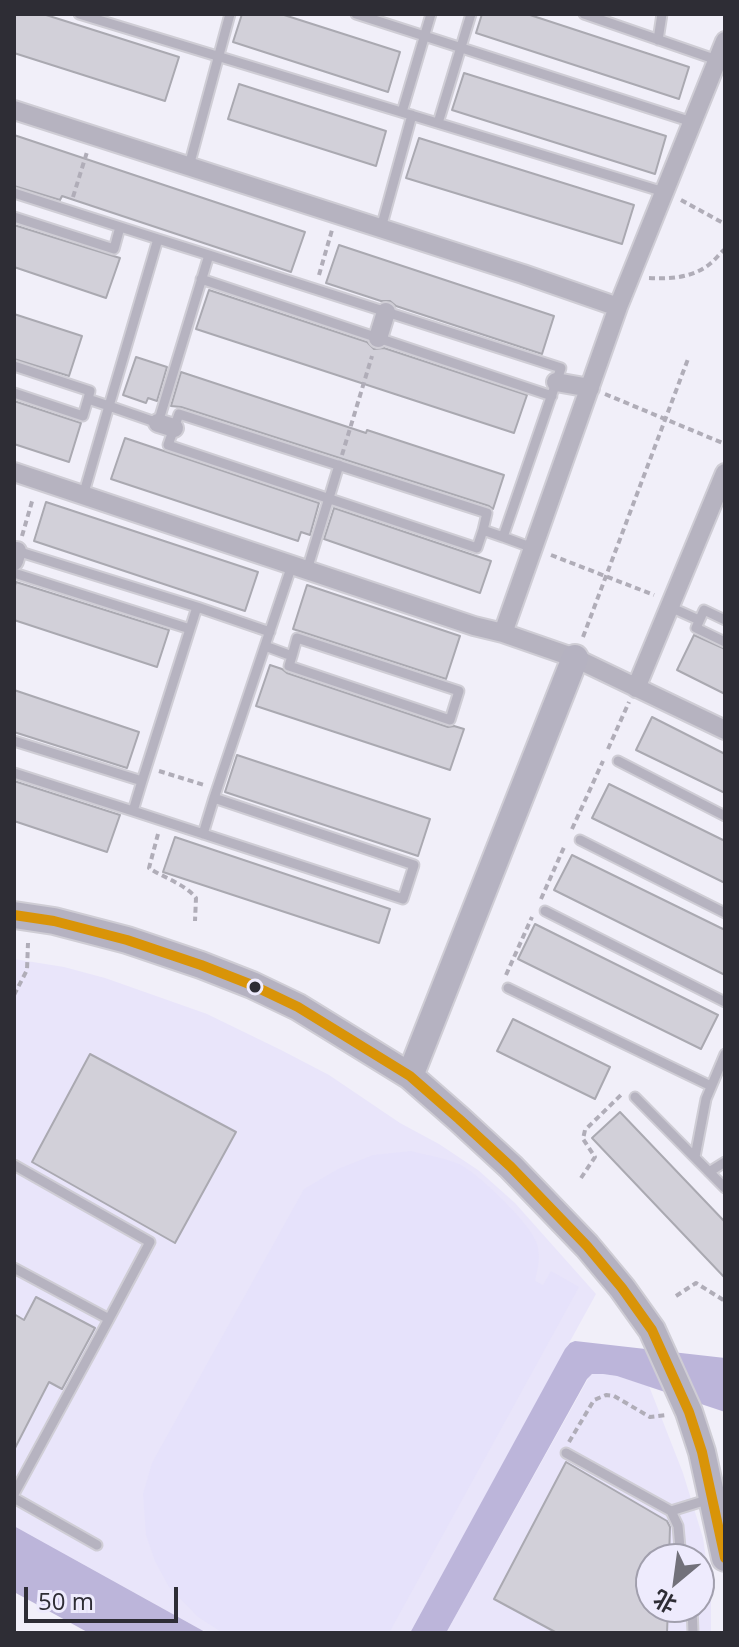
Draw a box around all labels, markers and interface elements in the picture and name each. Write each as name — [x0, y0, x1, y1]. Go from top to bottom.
unlabelled marker — [247, 979, 263, 995]
north arrow — [635, 1543, 715, 1623]
scale bar — [28, 1571, 182, 1621]
text: 50 m — [38, 1584, 94, 1617]
text: 北 — [647, 1584, 681, 1621]

